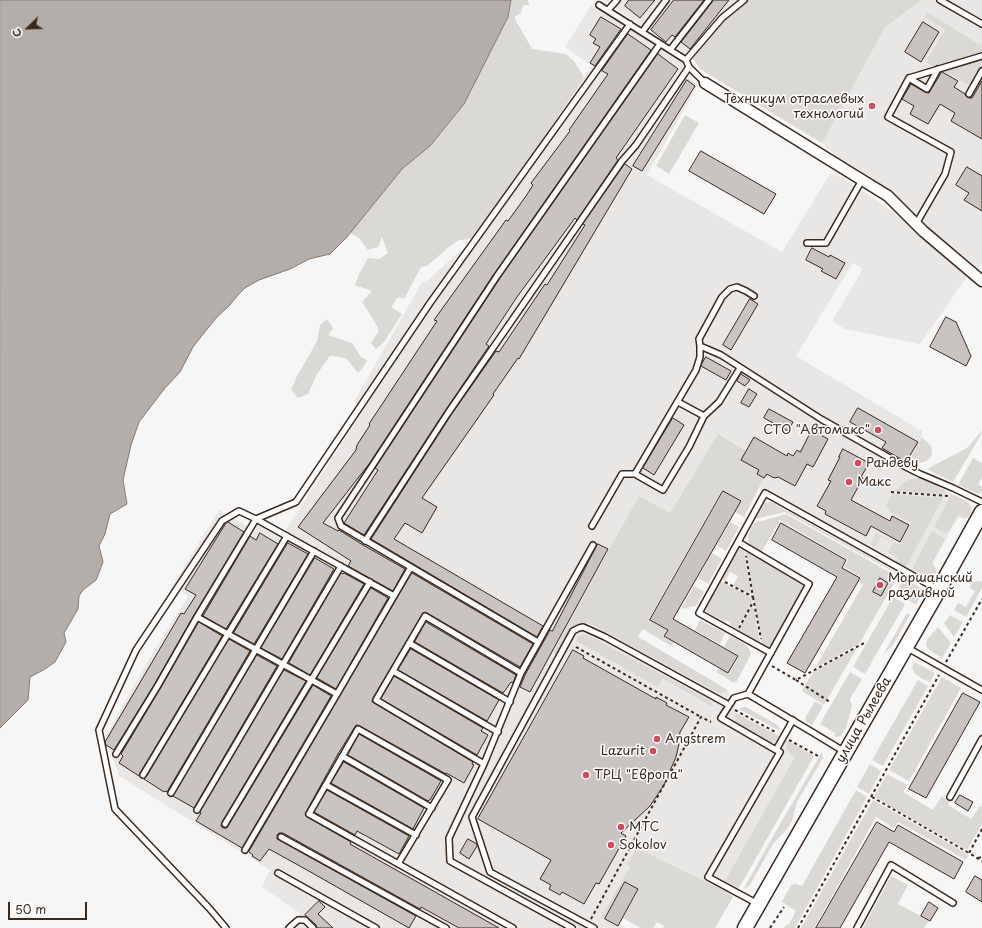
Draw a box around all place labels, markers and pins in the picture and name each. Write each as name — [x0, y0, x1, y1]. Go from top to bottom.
place label: Техникум отраслевых технологий — [724, 91, 864, 122]
marker: Техникум отраслевых технологий — [867, 101, 877, 111]
place label: СТО "Автомакс" — [763, 422, 870, 438]
marker: СТО "Автомакс" — [873, 425, 883, 435]
place label: Рандеву — [866, 455, 918, 471]
marker: Рандеву — [853, 458, 863, 468]
place label: Макс — [857, 474, 891, 490]
marker: Макс — [844, 477, 854, 487]
place label: Моршанский разливной — [888, 570, 973, 601]
marker: Моршанский разливной — [875, 580, 885, 590]
place label: Angstrem — [665, 731, 726, 747]
marker: Angstrem — [652, 734, 662, 744]
place label: Lazurit — [601, 743, 645, 759]
marker: Lazurit — [648, 746, 658, 756]
place label: ТРЦ "Европа" — [594, 767, 683, 783]
marker: ТРЦ "Европа" — [581, 770, 591, 780]
place label: МТС — [629, 819, 660, 835]
marker: МТС — [616, 822, 626, 832]
place label: Sokolov — [619, 837, 667, 853]
marker: Sokolov — [606, 840, 616, 850]

